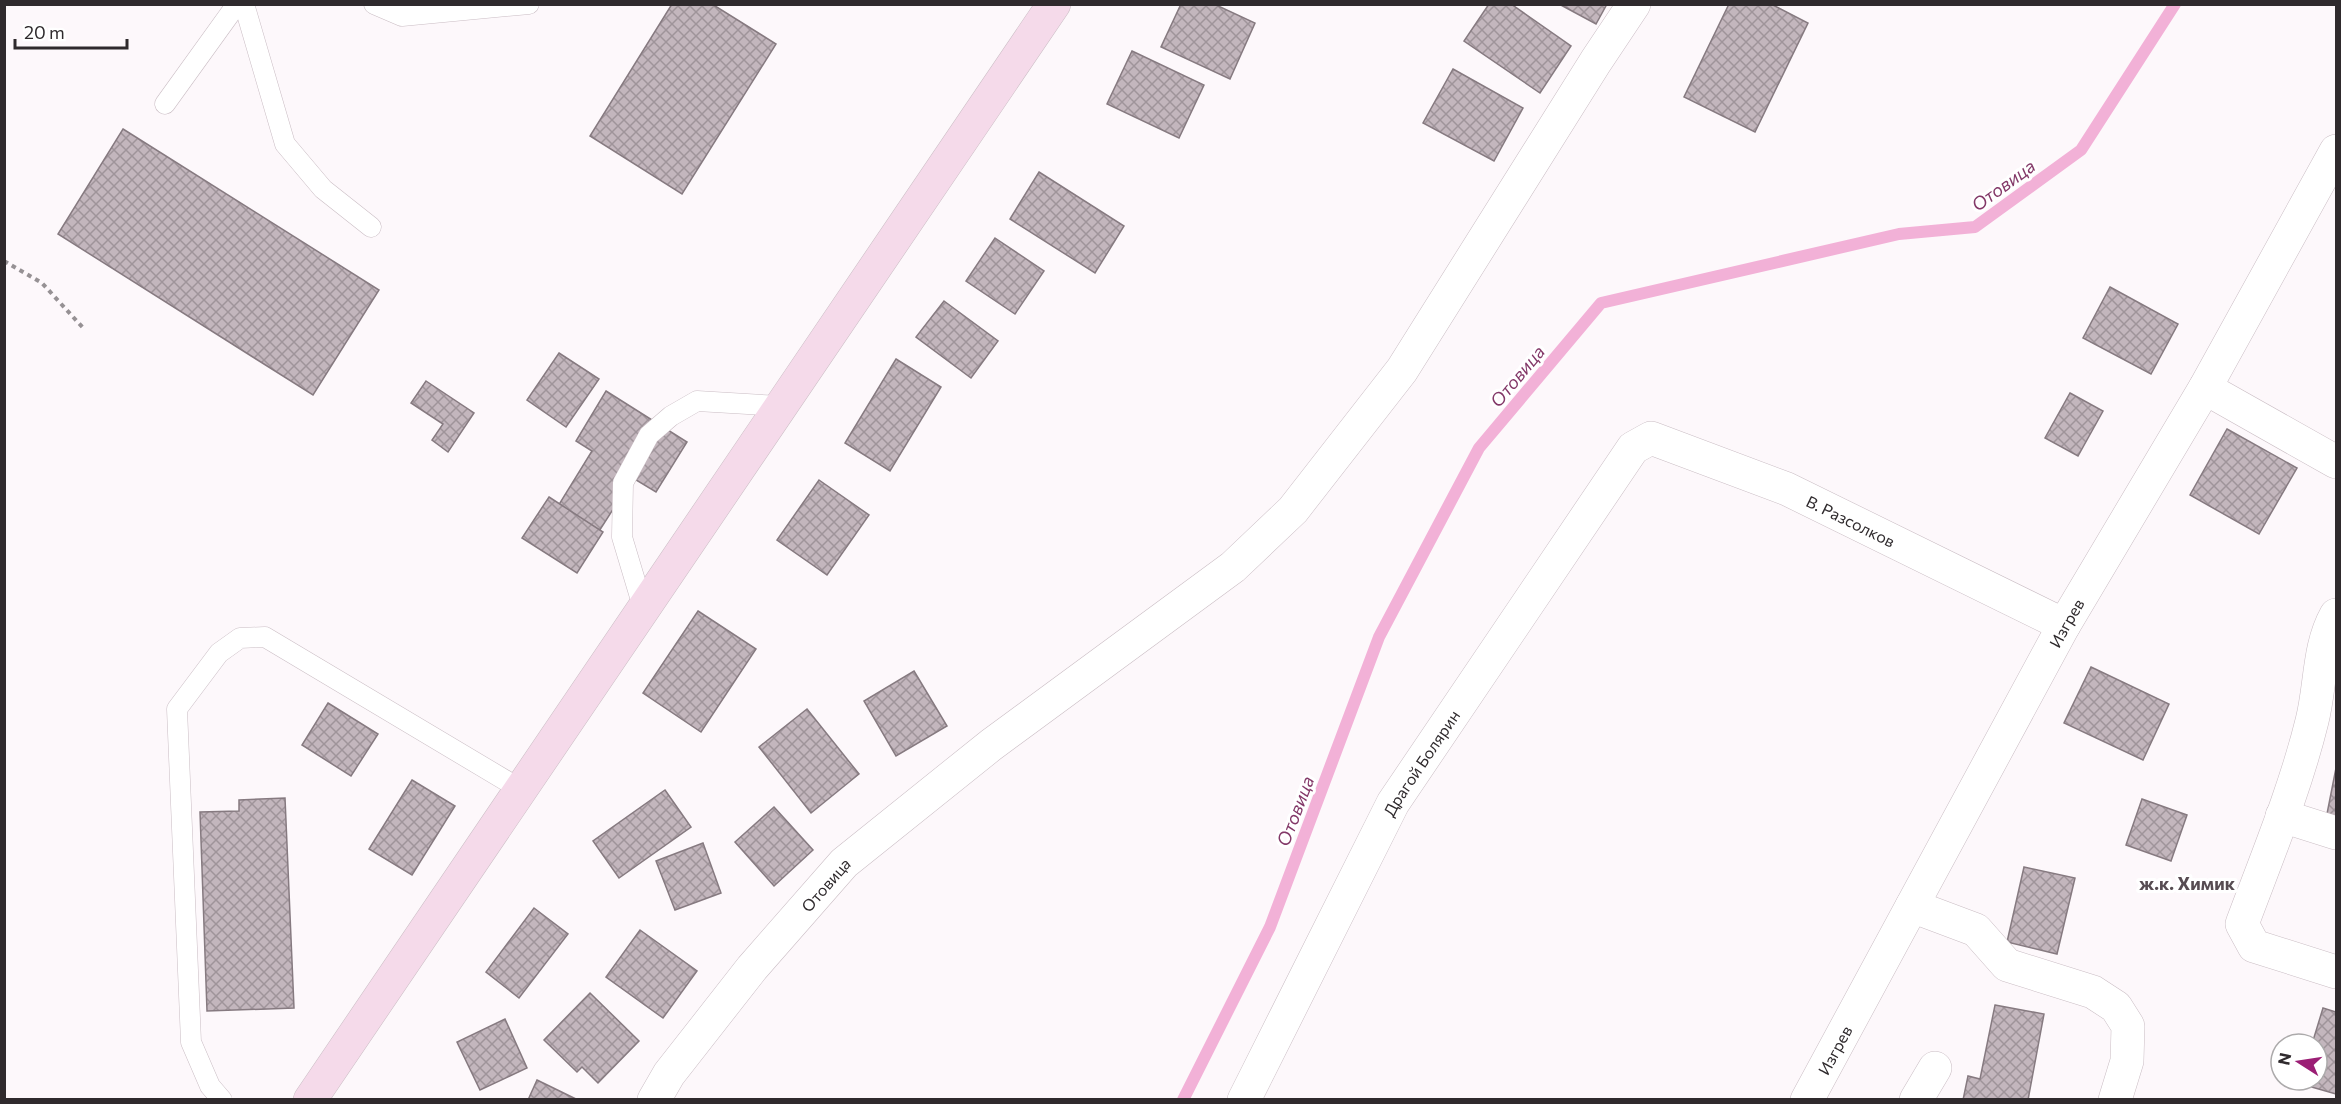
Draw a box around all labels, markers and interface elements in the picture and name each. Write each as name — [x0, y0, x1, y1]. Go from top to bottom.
scale bar — [15, 12, 128, 50]
text: 20 m — [24, 21, 65, 43]
water label: Отовица — [1967, 155, 2039, 215]
water label: Отовица — [1485, 341, 1549, 411]
street label: В. Разсолков — [1804, 491, 1898, 550]
street label: Изгрев — [2044, 595, 2087, 650]
street label: Драгой Болярин — [1379, 706, 1463, 819]
water label: Отовица — [1272, 773, 1318, 849]
street label: Отовица — [797, 853, 853, 915]
district label: ж.к. Химик — [2139, 872, 2236, 894]
street label: Изгрев — [1813, 1022, 1855, 1078]
north arrow — [2269, 1032, 2329, 1092]
text: N — [2273, 1051, 2294, 1067]

